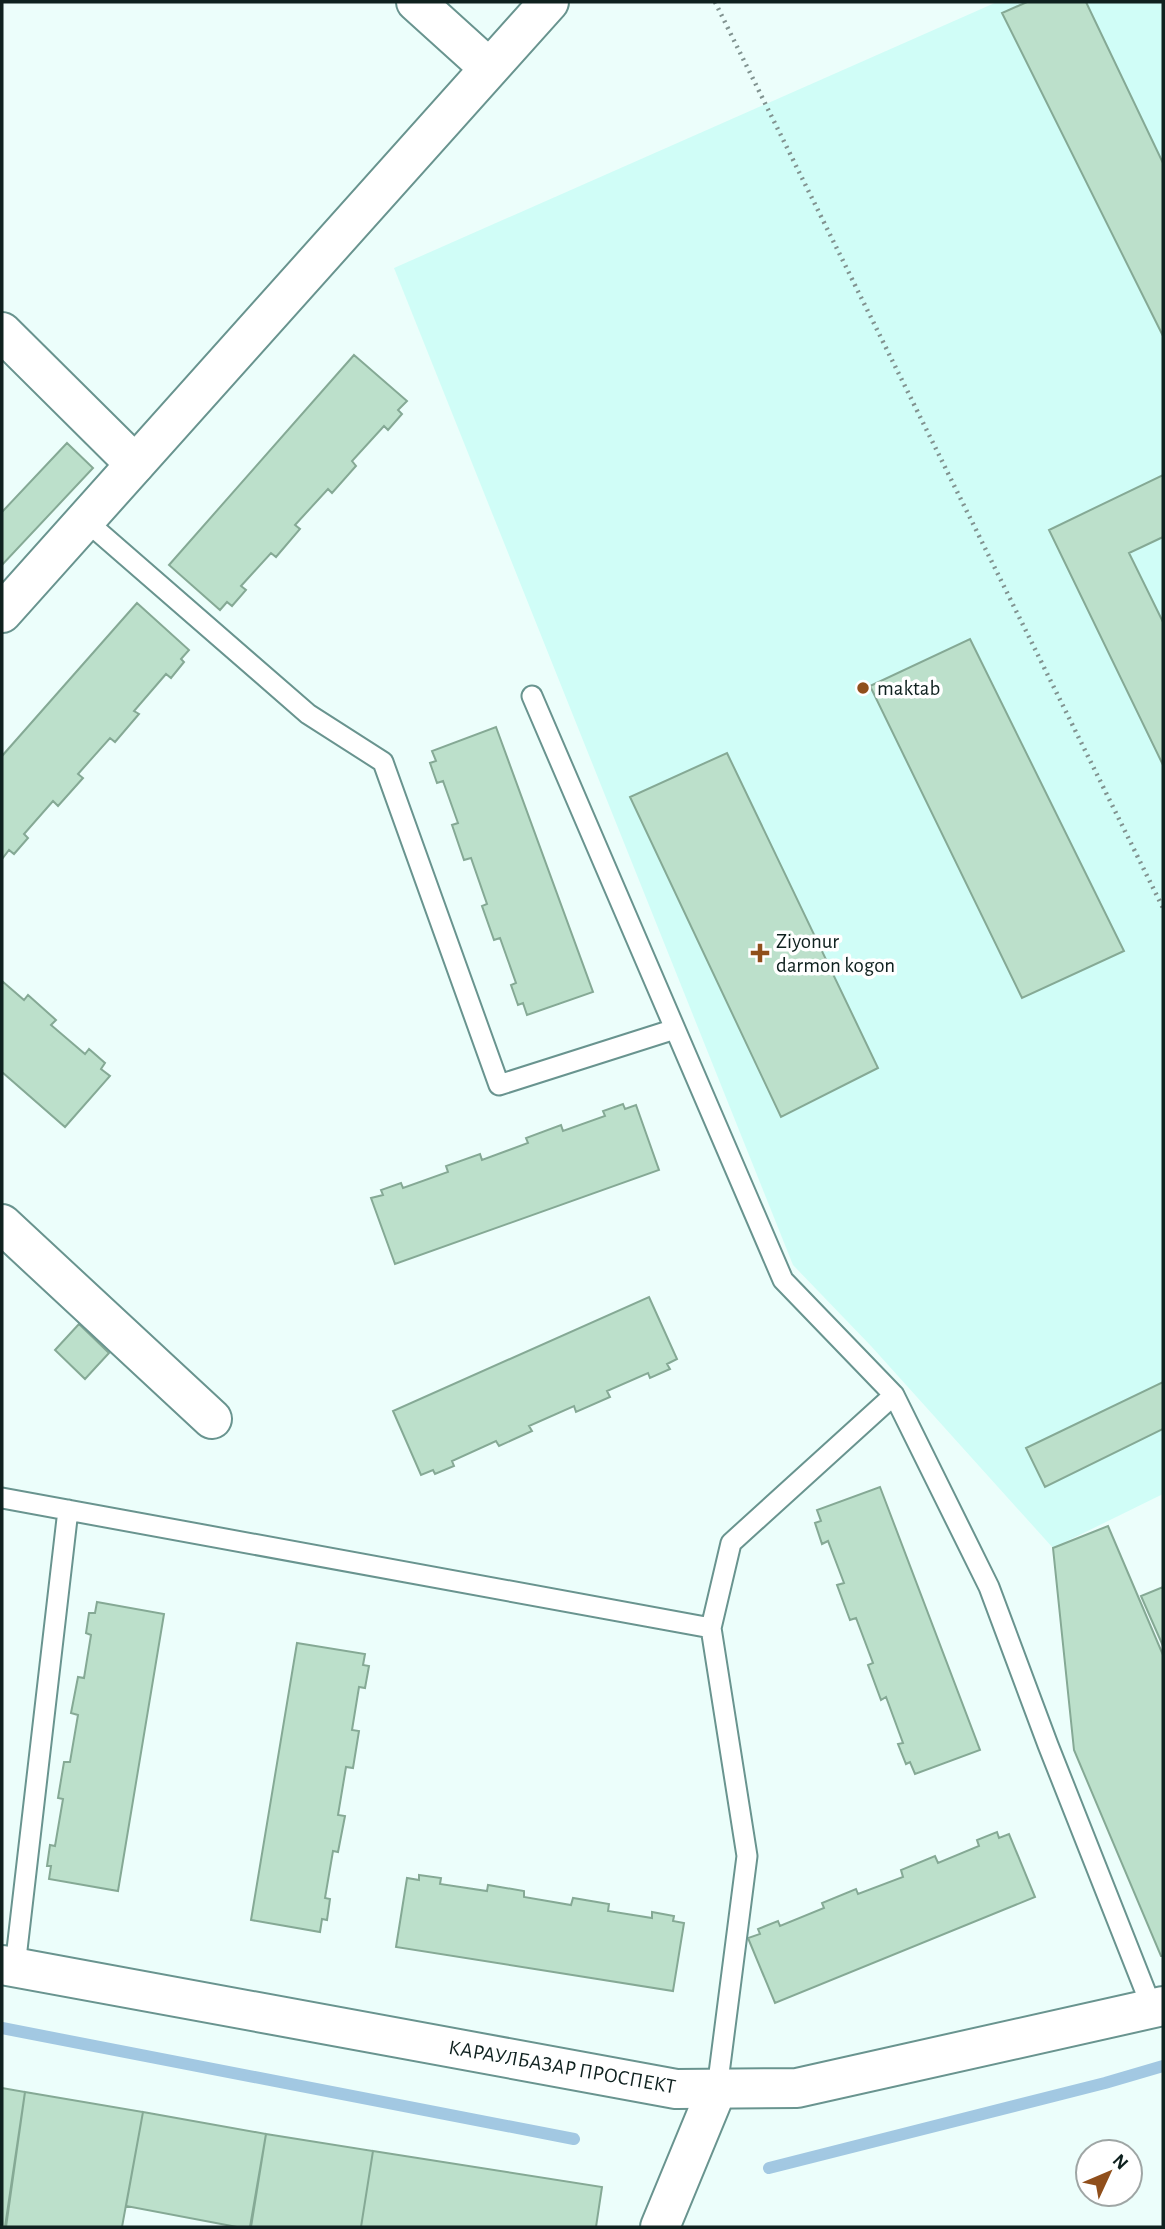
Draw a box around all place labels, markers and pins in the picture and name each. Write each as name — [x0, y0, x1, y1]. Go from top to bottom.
place label: maktab — [877, 678, 940, 699]
marker: maktab — [855, 680, 871, 696]
place label: Ziyonur darmon kogon — [776, 931, 895, 976]
marker: Ziyonur darmon kogon — [750, 943, 770, 963]

